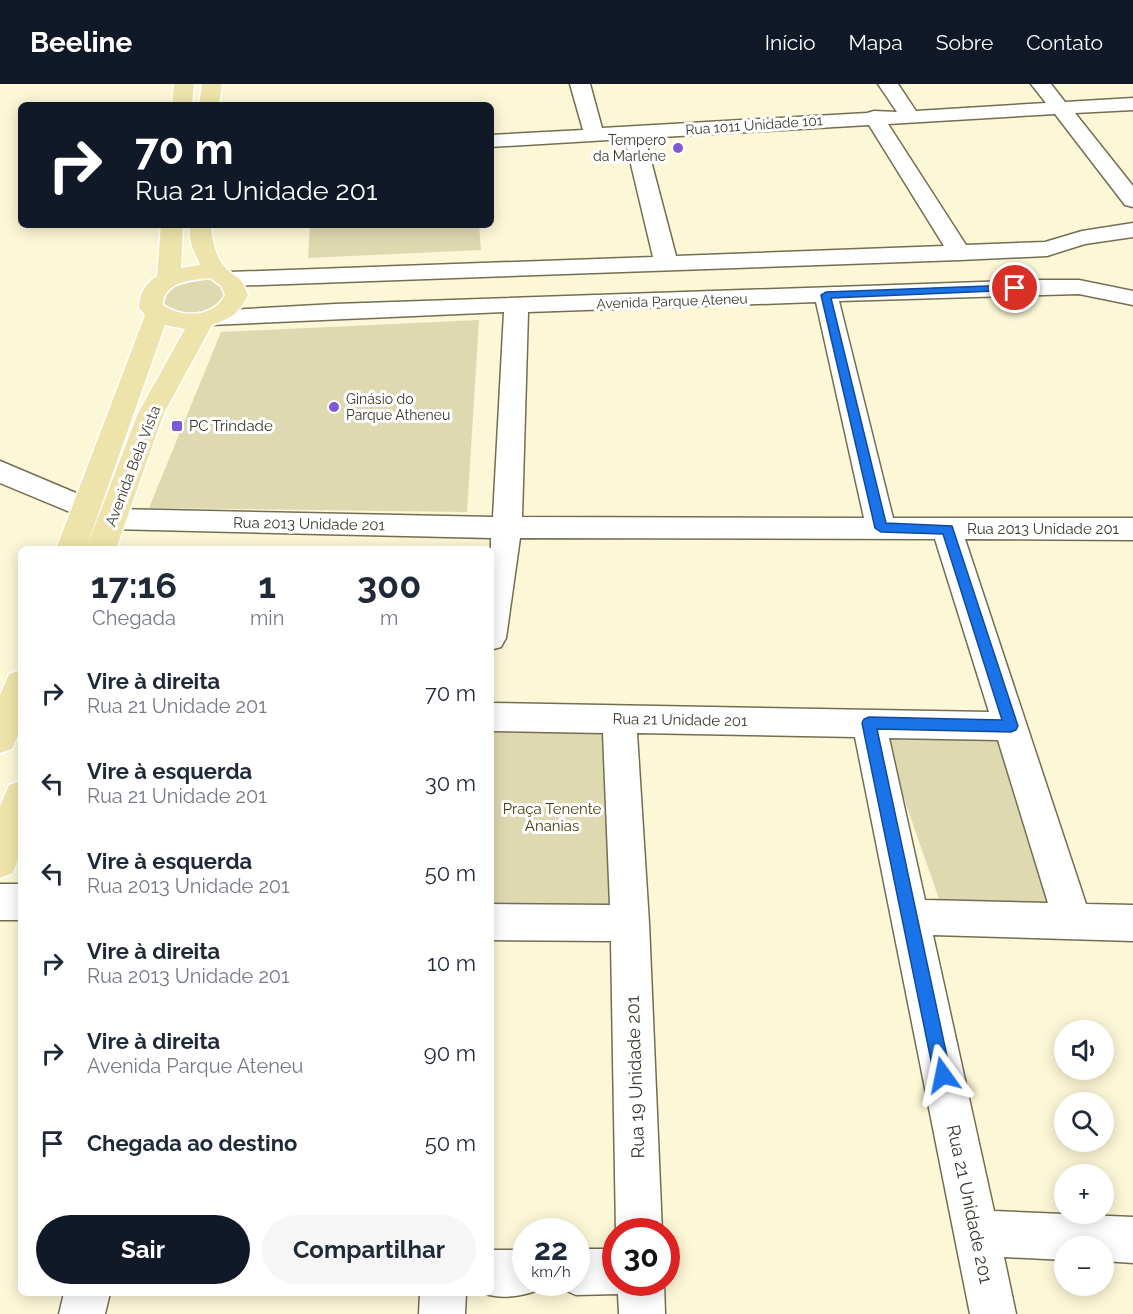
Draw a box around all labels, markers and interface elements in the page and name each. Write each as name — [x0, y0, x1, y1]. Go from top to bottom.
text: Beeline — [30, 26, 132, 59]
text: Início — [765, 30, 815, 55]
text: Mapa — [848, 30, 903, 55]
text: Sobre — [936, 30, 993, 55]
text: Contato — [1026, 30, 1103, 55]
street label: Rua 1011 Unidade 101 — [685, 112, 823, 138]
text: 70 m — [135, 125, 234, 174]
icon: right — [36, 126, 114, 204]
place label: Tempero da Marlene — [593, 132, 666, 164]
marker: Tempero da Marlene — [671, 141, 685, 155]
text: Rua 21 Unidade 201 — [135, 175, 378, 206]
pin — [989, 262, 1040, 313]
icon: arrive — [998, 271, 1031, 304]
street label: Avenida Parque Ateneu — [596, 290, 748, 312]
place label: Ginásio do Parque Atheneu — [346, 391, 450, 423]
marker: Ginásio do Parque Atheneu — [327, 400, 341, 414]
street label: Avenida Bela Vista — [102, 403, 164, 529]
place label: PC Trindade — [189, 417, 273, 435]
marker: PC Trindade — [170, 419, 184, 433]
street label: Rua 2013 Unidade 201 — [233, 514, 386, 534]
street label: Rua 2013 Unidade 201 — [967, 520, 1120, 538]
text: 17:16 — [91, 564, 177, 606]
text: 1 — [258, 564, 276, 606]
text: 300 — [357, 564, 421, 606]
text: Chegada — [92, 606, 176, 630]
text: min — [250, 606, 284, 630]
text: m — [380, 606, 398, 630]
text: Vire à direita — [87, 668, 220, 694]
icon: right — [36, 677, 69, 710]
text: 70 m — [425, 680, 476, 706]
text: Rua 21 Unidade 201 — [87, 694, 267, 718]
street label: Rua 21 Unidade 201 — [612, 710, 748, 730]
text: Vire à esquerda — [87, 758, 252, 784]
icon: left — [36, 767, 69, 800]
text: 30 m — [425, 770, 476, 796]
text: Rua 21 Unidade 201 — [87, 784, 267, 808]
park label: Praça Tenente Ananias — [503, 800, 602, 835]
text: Vire à esquerda — [87, 848, 252, 874]
icon: left — [36, 857, 69, 890]
text: 50 m — [425, 860, 476, 886]
text: Rua 2013 Unidade 201 — [87, 874, 290, 898]
text: Vire à direita — [87, 938, 220, 964]
icon: right — [36, 947, 69, 980]
text: 10 m — [427, 950, 476, 976]
text: Rua 2013 Unidade 201 — [87, 964, 290, 988]
street label: Rua 19 Unidade 201 — [622, 995, 648, 1159]
map controls — [1054, 1020, 1114, 1296]
button: sound — [1054, 1020, 1114, 1080]
text: Vire à direita — [87, 1028, 220, 1054]
icon: right — [36, 1037, 69, 1070]
text: 90 m — [424, 1040, 476, 1066]
position arrow — [911, 1043, 975, 1107]
text: Avenida Parque Ateneu — [87, 1054, 303, 1078]
button: search — [1054, 1092, 1114, 1152]
street label: Rua 21 Unidade 201 — [943, 1123, 997, 1286]
icon: arrive — [36, 1127, 69, 1160]
text: Chegada ao destino — [87, 1130, 297, 1156]
text: 50 m — [425, 1130, 476, 1156]
button: + — [1054, 1164, 1114, 1224]
button: Sair — [36, 1215, 250, 1284]
button: Compartilhar — [262, 1215, 476, 1284]
speed limit sign: 30 — [602, 1218, 680, 1296]
text: 22 — [534, 1232, 568, 1267]
button: − — [1054, 1236, 1114, 1296]
text: km/h — [531, 1263, 571, 1281]

